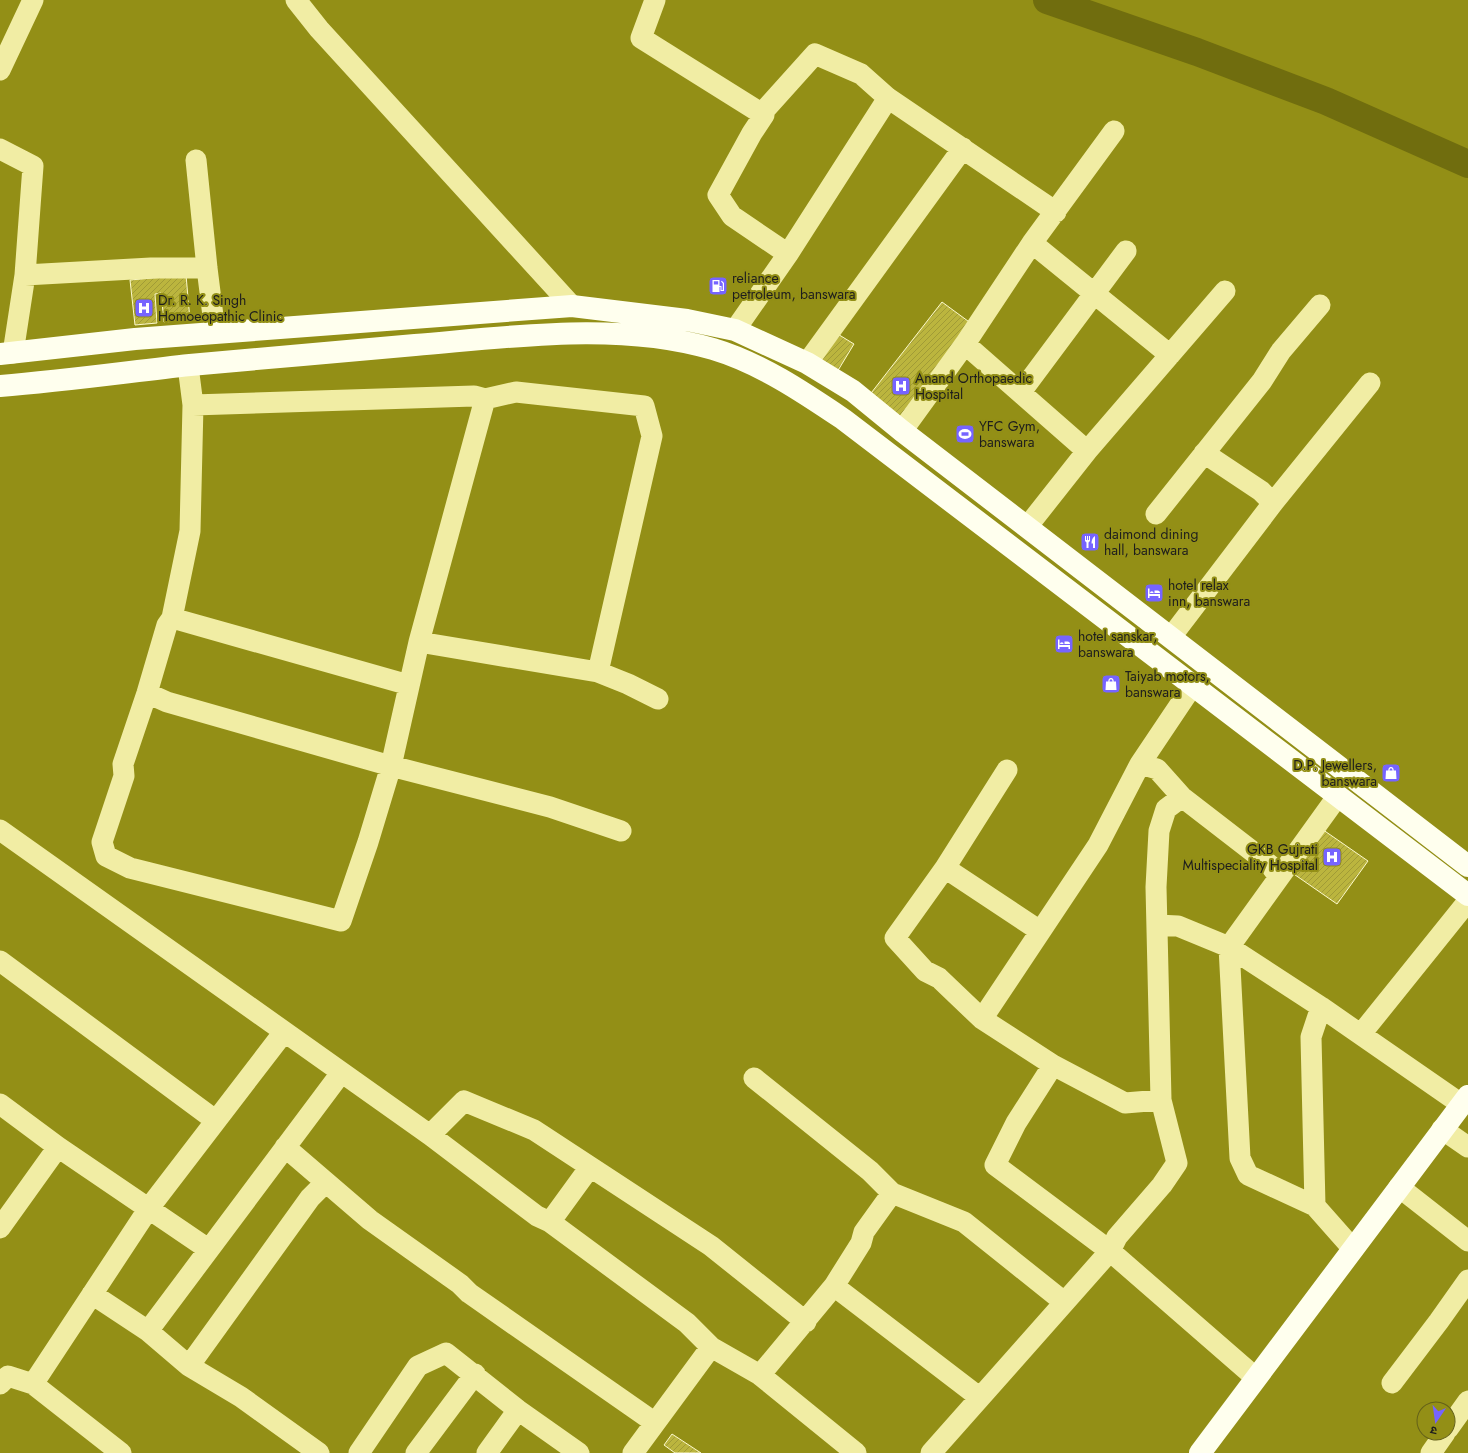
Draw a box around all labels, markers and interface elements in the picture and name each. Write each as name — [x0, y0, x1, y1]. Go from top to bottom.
place label: reliance petroleum, banswara — [732, 268, 855, 304]
fuel station icon: reliance petroleum, banswara — [707, 275, 729, 297]
place label: Dr. R. K. Singh Homoeopathic Clinic — [158, 290, 283, 326]
hospital icon: Dr. R. K. Singh Homoeopathic Clinic — [133, 297, 155, 319]
place label: Anand Orthopaedic Hospital — [915, 368, 1032, 404]
hospital icon: Anand Orthopaedic Hospital — [890, 375, 912, 397]
place label: YFC Gym, banswara — [979, 416, 1040, 452]
sports icon: YFC Gym, banswara — [954, 423, 976, 445]
place label: daimond dining hall, banswara — [1104, 524, 1198, 560]
restaurant icon: daimond dining hall, banswara — [1079, 531, 1101, 553]
place label: hotel relax inn, banswara — [1168, 575, 1250, 611]
hotel icon: hotel relax inn, banswara — [1143, 582, 1165, 604]
place label: hotel sanskar, banswara — [1078, 626, 1158, 662]
hotel icon: hotel sanskar, banswara — [1053, 633, 1075, 655]
place label: Taiyab motors, banswara — [1125, 666, 1210, 702]
shop icon: Taiyab motors, banswara — [1100, 673, 1122, 695]
place label: D.P. Jewellers, banswara — [1293, 755, 1377, 791]
shop icon: D.P. Jewellers, banswara — [1380, 762, 1402, 784]
place label: GKB Gujrati Multispeciality Hospital — [1182, 839, 1318, 875]
hospital icon: GKB Gujrati Multispeciality Hospital — [1321, 846, 1343, 868]
north arrow — [1416, 1401, 1456, 1441]
text: उ — [1428, 1422, 1439, 1439]

